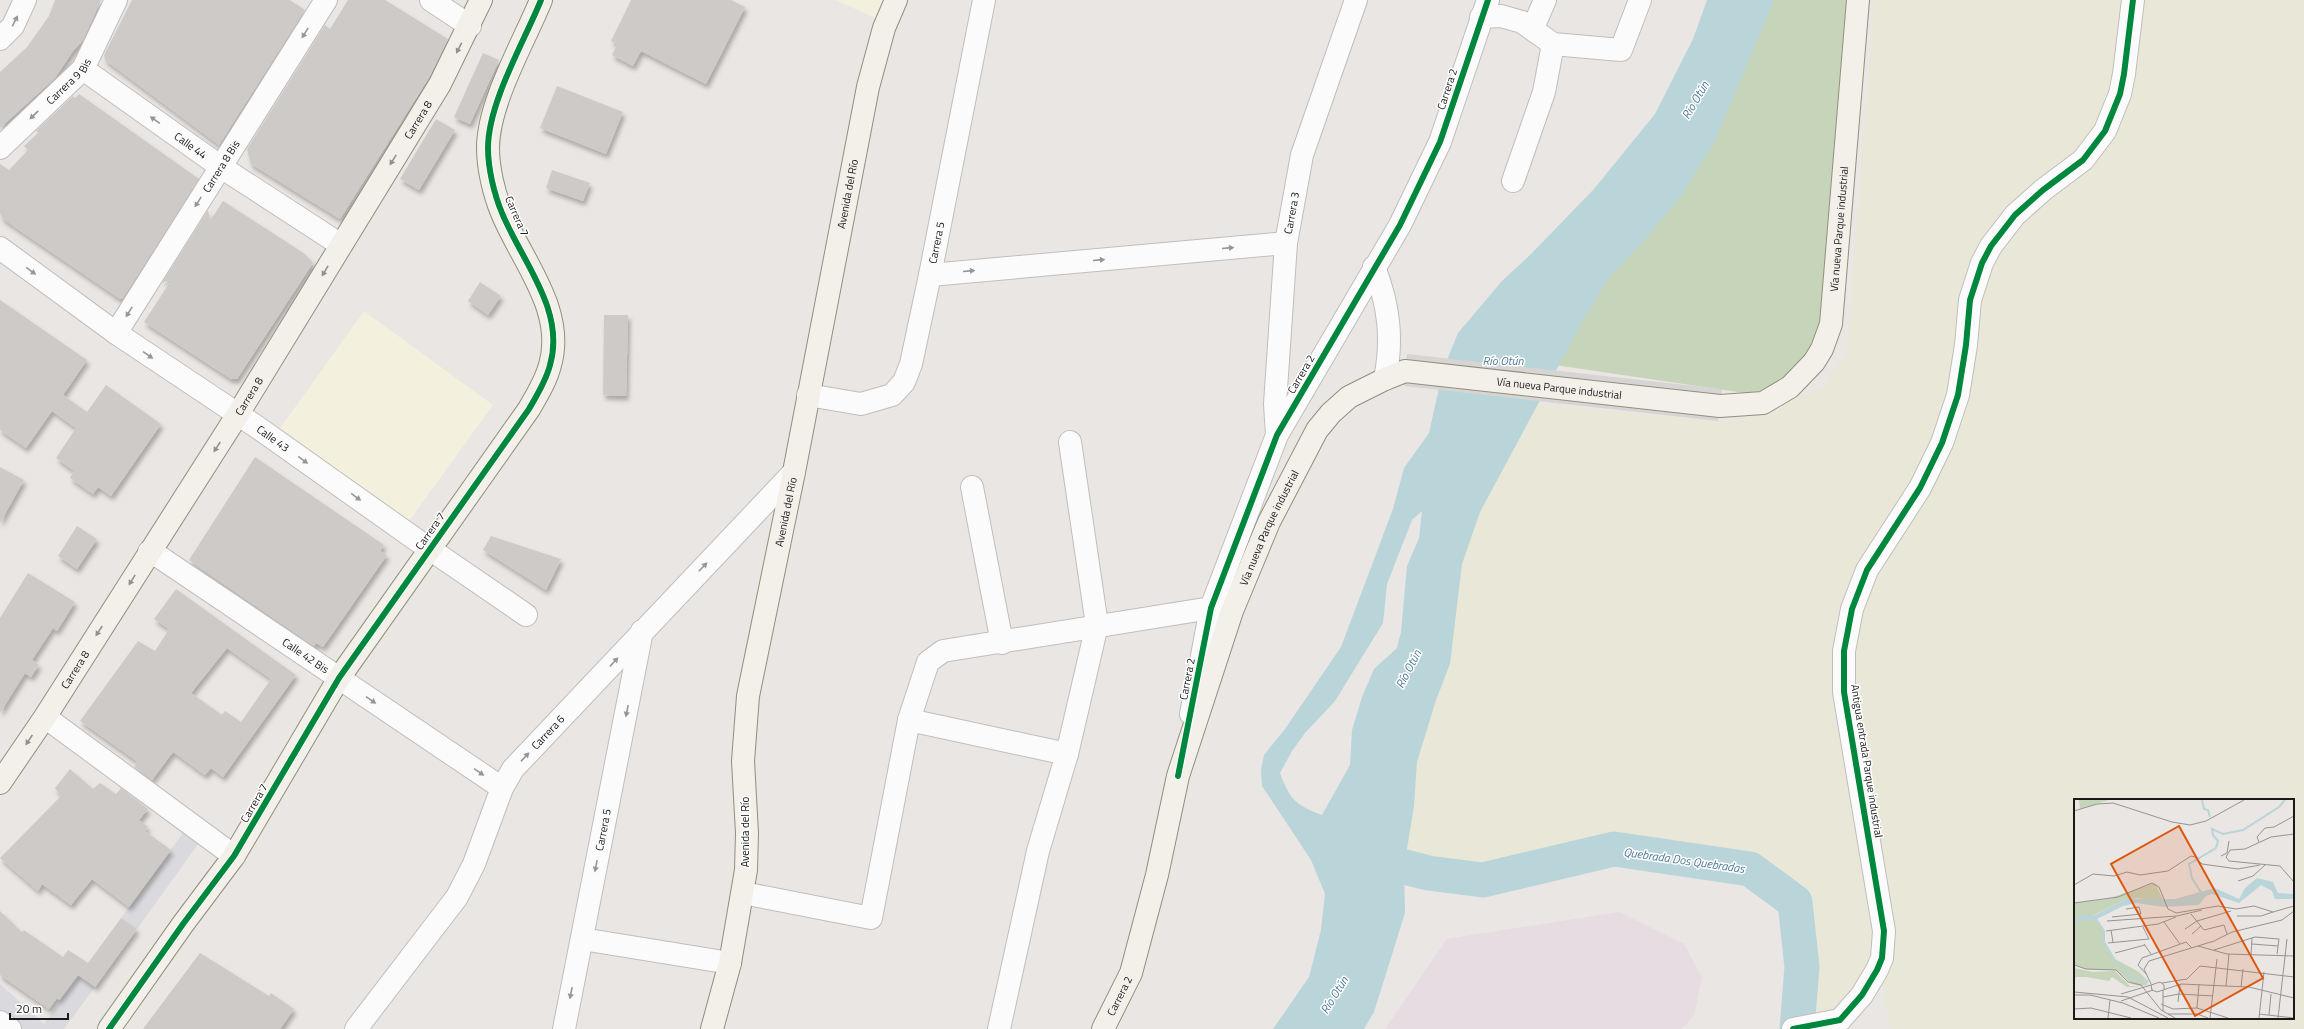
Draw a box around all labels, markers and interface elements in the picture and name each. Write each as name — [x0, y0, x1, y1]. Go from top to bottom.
one-way arrow — [12, 15, 18, 27]
one-way arrow — [301, 28, 309, 38]
one-way arrow — [456, 42, 462, 54]
street label: Carrera 9 Bis — [43, 56, 95, 108]
street label: Carrera 2 — [1433, 66, 1461, 112]
water label: Río Otún — [1676, 77, 1714, 123]
street label: Carrera 8 — [400, 98, 436, 142]
one-way arrow — [29, 110, 39, 120]
one-way arrow — [149, 116, 160, 124]
street label: Calle 44 — [171, 128, 210, 163]
street label: Carrera 8 Bis — [199, 137, 244, 196]
one-way arrow — [390, 154, 397, 166]
street label: Avenida del Río — [833, 157, 862, 230]
street label: Vía nueva Parque industrial — [1826, 166, 1852, 292]
street label: Carrera 3 — [1280, 191, 1303, 235]
street label: Carrera 7 — [501, 193, 533, 239]
one-way arrow — [195, 196, 202, 208]
street label: Carrera 5 — [924, 220, 948, 265]
one-way arrow — [1222, 245, 1234, 251]
one-way arrow — [1093, 257, 1105, 263]
one-way arrow — [322, 265, 329, 277]
one-way arrow — [26, 267, 37, 275]
one-way arrow — [963, 268, 975, 275]
one-way arrow — [126, 306, 133, 318]
one-way arrow — [143, 351, 154, 358]
water label: Río Otún — [1482, 351, 1525, 370]
street label: Carrera 2 — [1283, 352, 1319, 396]
street label: Vía nueva Parque industrial — [1496, 373, 1623, 403]
street label: Carrera 8 — [231, 374, 267, 418]
street label: Calle 43 — [253, 421, 293, 456]
one-way arrow — [213, 442, 221, 452]
one-way arrow — [298, 456, 309, 464]
street label: Vía nueva Parque industrial — [1235, 467, 1303, 588]
street label: Avenida del Río — [771, 476, 801, 548]
one-way arrow — [351, 493, 361, 501]
street label: Carrera 7 — [411, 509, 449, 553]
one-way arrow — [698, 562, 708, 572]
one-way arrow — [128, 575, 136, 585]
one-way arrow — [96, 625, 103, 637]
street label: Calle 42 Bis — [279, 634, 332, 677]
water label: Río Otún — [1390, 645, 1426, 692]
street label: Carrera 8 — [57, 647, 93, 692]
one-way arrow — [609, 657, 618, 666]
street label: Carrera 2 — [1175, 657, 1199, 701]
street label: Antigua entrada Parque industrial — [1847, 683, 1887, 839]
one-way arrow — [366, 696, 377, 704]
one-way arrow — [623, 704, 629, 717]
street label: Carrera 6 — [527, 711, 568, 753]
one-way arrow — [25, 735, 33, 746]
one-way arrow — [520, 752, 529, 761]
one-way arrow — [473, 769, 485, 776]
street label: Carrera 7 — [236, 781, 272, 825]
street label: Avenida del Río — [737, 797, 753, 867]
inset map — [2074, 799, 2294, 1019]
street label: Carrera 5 — [591, 807, 615, 852]
water label: Quebrada Dos Quebradas — [1622, 842, 1747, 878]
one-way arrow — [593, 859, 599, 872]
water label: Río Otún — [1315, 972, 1353, 1017]
street label: Carrera 2 — [1103, 973, 1136, 1018]
one-way arrow — [568, 987, 574, 999]
scale bar — [10, 995, 68, 1021]
text: 20 m — [16, 999, 42, 1018]

